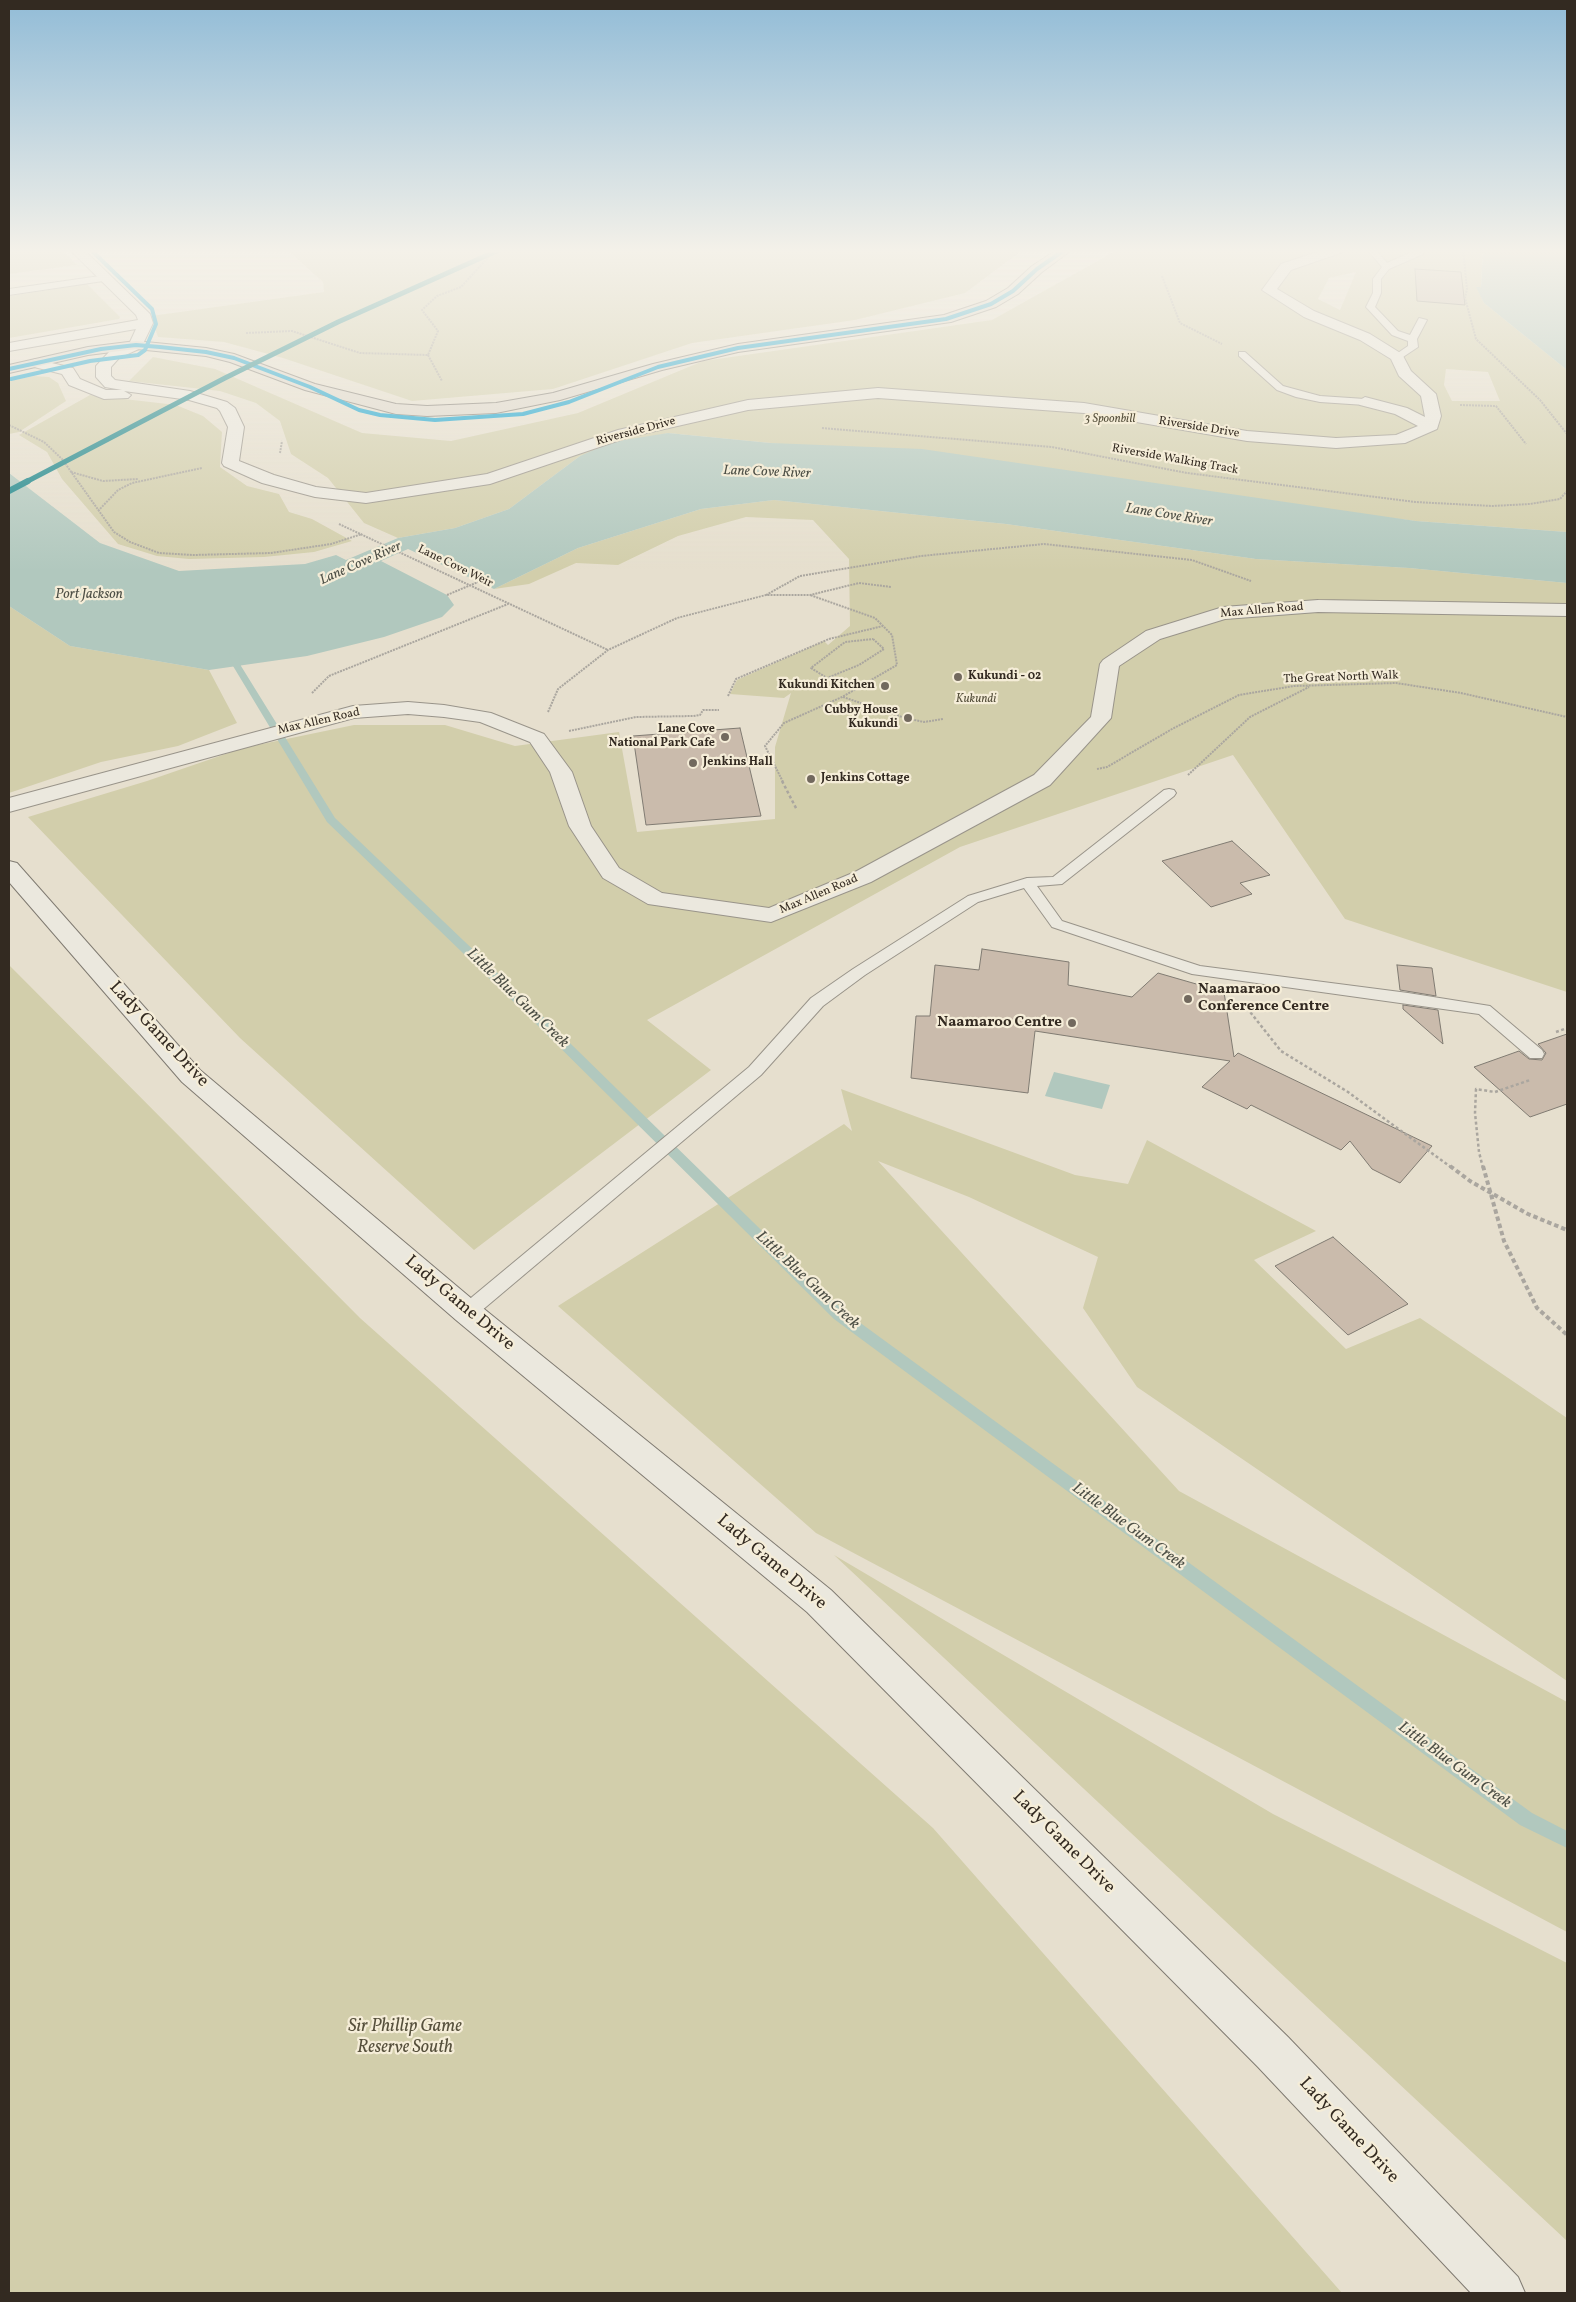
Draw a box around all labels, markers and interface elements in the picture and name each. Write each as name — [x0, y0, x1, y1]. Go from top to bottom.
park label: 3 Spoonbill — [1085, 413, 1135, 427]
street label: Riverside Drive — [595, 414, 677, 450]
street label: Riverside Drive — [1158, 415, 1240, 441]
street label: Riverside Walking Track — [1111, 442, 1239, 478]
water label: Lane Cove River — [723, 463, 811, 483]
water label: Lane Cove River — [1124, 501, 1214, 531]
water label: Lane Cove River — [318, 539, 404, 589]
street label: Lane Cove Weir — [415, 543, 495, 591]
water label: Port Jackson — [55, 587, 123, 603]
street label: Max Allen Road — [1220, 600, 1304, 622]
street label: The Great North Walk — [1283, 669, 1399, 687]
place label: Kukundi - 02 — [968, 670, 1041, 684]
marker: Kukundi - 02 — [952, 671, 964, 683]
place label: Kukundi Kitchen — [778, 679, 875, 693]
marker: Kukundi Kitchen — [879, 680, 891, 692]
park label: Kukundi — [956, 693, 996, 707]
place label: Cubby House Kukundi — [824, 704, 898, 732]
street label: Max Allen Road — [277, 706, 361, 738]
marker: Cubby House Kukundi — [902, 712, 914, 724]
place label: Lane Cove National Park Cafe — [609, 723, 715, 751]
marker: Lane Cove National Park Cafe — [719, 731, 731, 743]
place label: Jenkins Hall — [703, 756, 773, 770]
marker: Jenkins Hall — [687, 757, 699, 769]
place label: Jenkins Cottage — [821, 772, 910, 786]
marker: Jenkins Cottage — [805, 773, 817, 785]
street label: Max Allen Road — [778, 872, 860, 918]
water label: Little Blue Gum Creek — [462, 945, 572, 1053]
street label: Lady Game Drive — [103, 978, 213, 1092]
place label: Naamaraoo Conference Centre — [1198, 981, 1329, 1016]
marker: Naamaraoo Conference Centre — [1182, 993, 1194, 1005]
place label: Naamaroo Centre — [937, 1014, 1062, 1032]
marker: Naamaroo Centre — [1066, 1017, 1078, 1029]
water label: Little Blue Gum Creek — [751, 1228, 863, 1334]
street label: Lady Game Drive — [400, 1252, 518, 1356]
water label: Little Blue Gum Creek — [1068, 1479, 1188, 1575]
street label: Lady Game Drive — [712, 1511, 830, 1615]
water label: Little Blue Gum Creek — [1394, 1718, 1514, 1814]
street label: Lady Game Drive — [1007, 1787, 1119, 1899]
park label: Sir Phillip Game Reserve South — [348, 2017, 462, 2060]
street label: Lady Game Drive — [1293, 2074, 1403, 2188]

